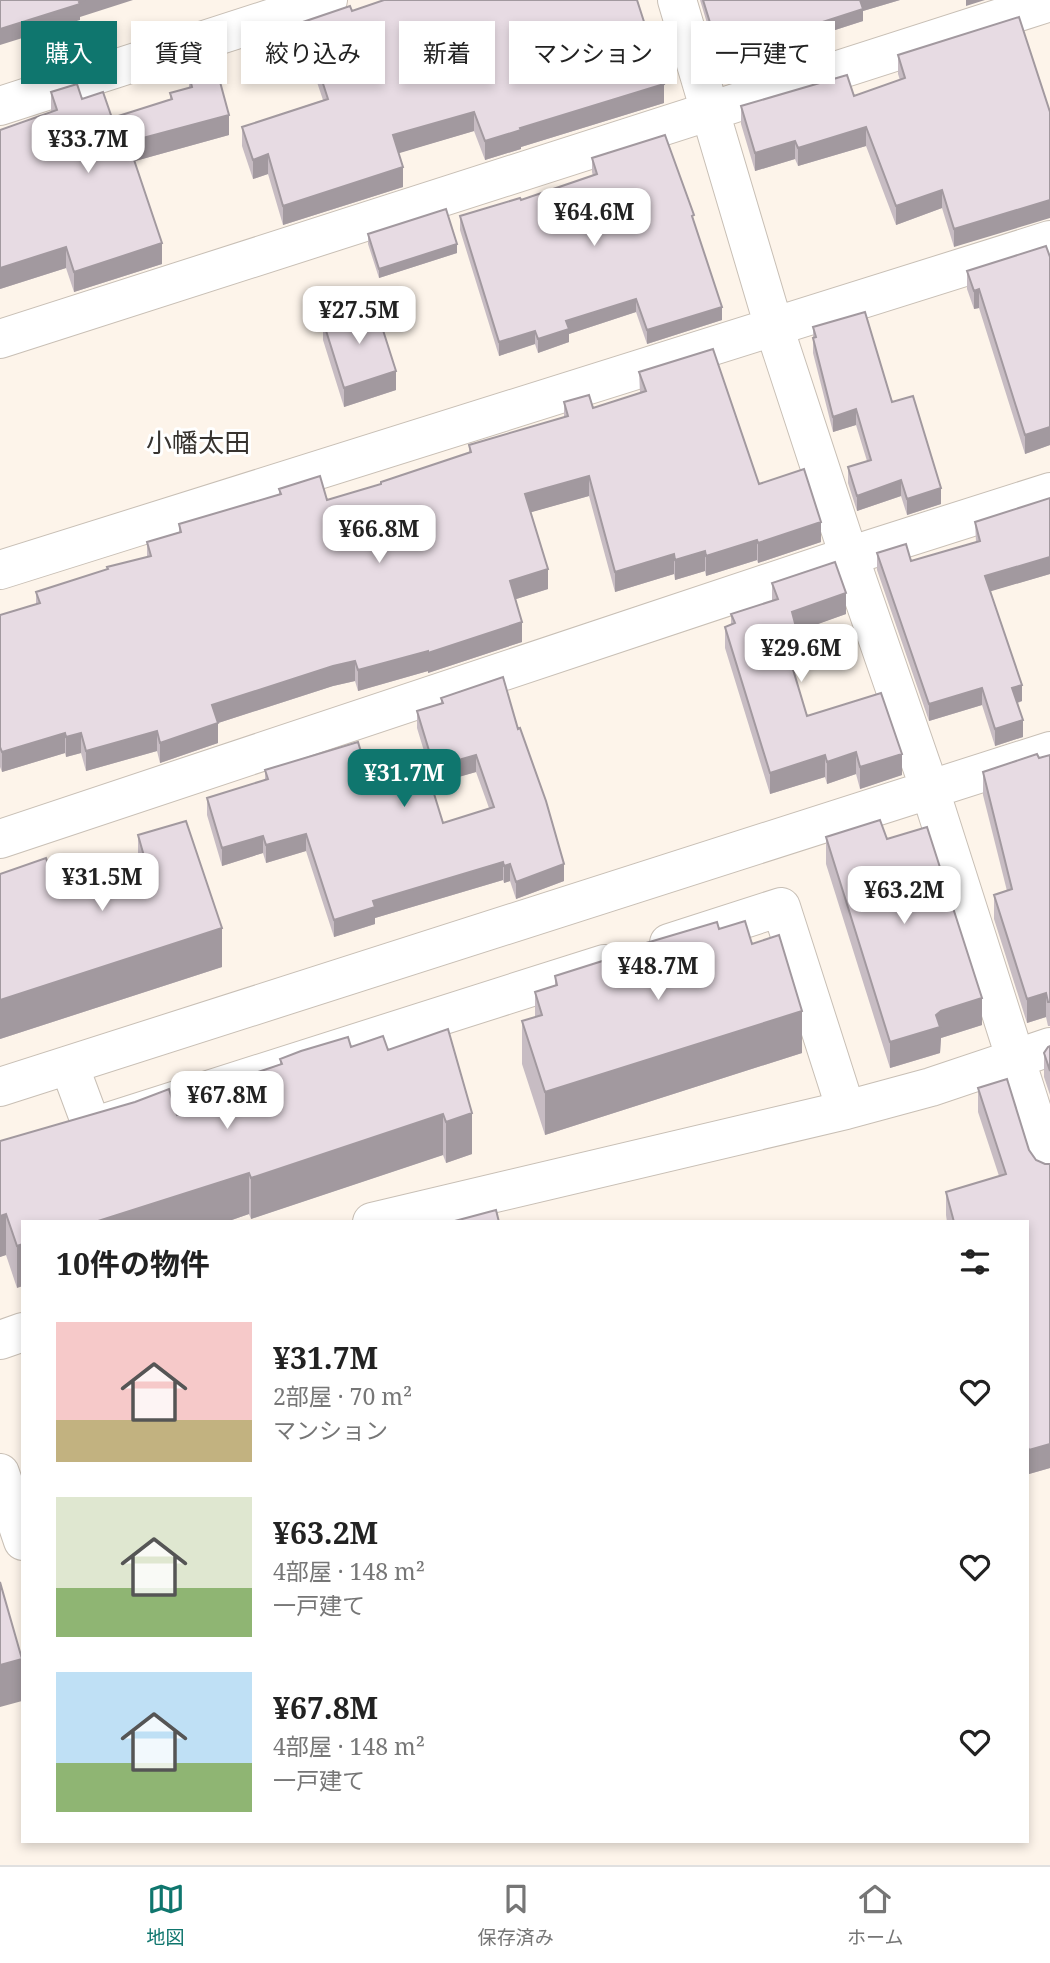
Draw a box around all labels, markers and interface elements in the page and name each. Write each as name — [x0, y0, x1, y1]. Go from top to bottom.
chip: 購入 — [21, 21, 117, 84]
chip: 賃貸 — [131, 21, 227, 84]
chip: 絞り込み — [241, 21, 385, 84]
chip: 新着 — [399, 21, 495, 84]
chip: マンション — [509, 21, 677, 84]
chip: 一戸建て — [691, 21, 835, 84]
pin: ¥33.7M — [31, 116, 145, 175]
text: ¥33.7M — [48, 122, 128, 154]
pin: ¥64.6M — [537, 188, 651, 248]
text: ¥64.6M — [554, 195, 634, 227]
pin: ¥27.5M — [302, 286, 416, 346]
text: ¥27.5M — [319, 293, 399, 325]
district label: 小幡太田 — [146, 424, 250, 460]
pin: ¥66.8M — [322, 505, 436, 565]
text: ¥66.8M — [339, 512, 419, 544]
pin: ¥29.6M — [744, 624, 858, 684]
text: ¥29.6M — [761, 631, 841, 663]
pin: ¥31.7M — [347, 750, 461, 809]
text: ¥31.7M — [364, 756, 444, 788]
pin: ¥31.5M — [45, 853, 159, 913]
text: ¥31.5M — [62, 860, 142, 892]
pin: ¥63.2M — [847, 866, 961, 926]
text: ¥63.2M — [864, 873, 944, 905]
pin: ¥48.7M — [601, 942, 715, 1002]
text: ¥48.7M — [618, 949, 698, 981]
pin: ¥67.8M — [170, 1072, 284, 1131]
text: ¥67.8M — [187, 1078, 267, 1110]
text: 10件の物件 — [56, 1243, 210, 1284]
icon: filters — [956, 1243, 994, 1281]
text: ¥31.7M — [273, 1337, 378, 1378]
icon: home — [112, 1350, 196, 1434]
icon: heart — [956, 1373, 994, 1411]
text: 2部屋 · 70 m² — [273, 1380, 412, 1412]
text: マンション — [273, 1414, 388, 1446]
text: ¥63.2M — [273, 1512, 378, 1553]
icon: home — [112, 1525, 196, 1609]
icon: heart — [956, 1548, 994, 1586]
text: 4部屋 · 148 m² — [273, 1555, 425, 1587]
text: 一戸建て — [273, 1589, 365, 1621]
text: ¥67.8M — [273, 1687, 378, 1728]
icon: home — [112, 1700, 196, 1784]
icon: heart — [956, 1723, 994, 1761]
text: 4部屋 · 148 m² — [273, 1730, 425, 1762]
text: 一戸建て — [273, 1764, 365, 1796]
tab: 地図 — [147, 1880, 185, 1950]
tab: 保存済み — [478, 1880, 554, 1950]
tab: ホーム — [847, 1880, 903, 1950]

